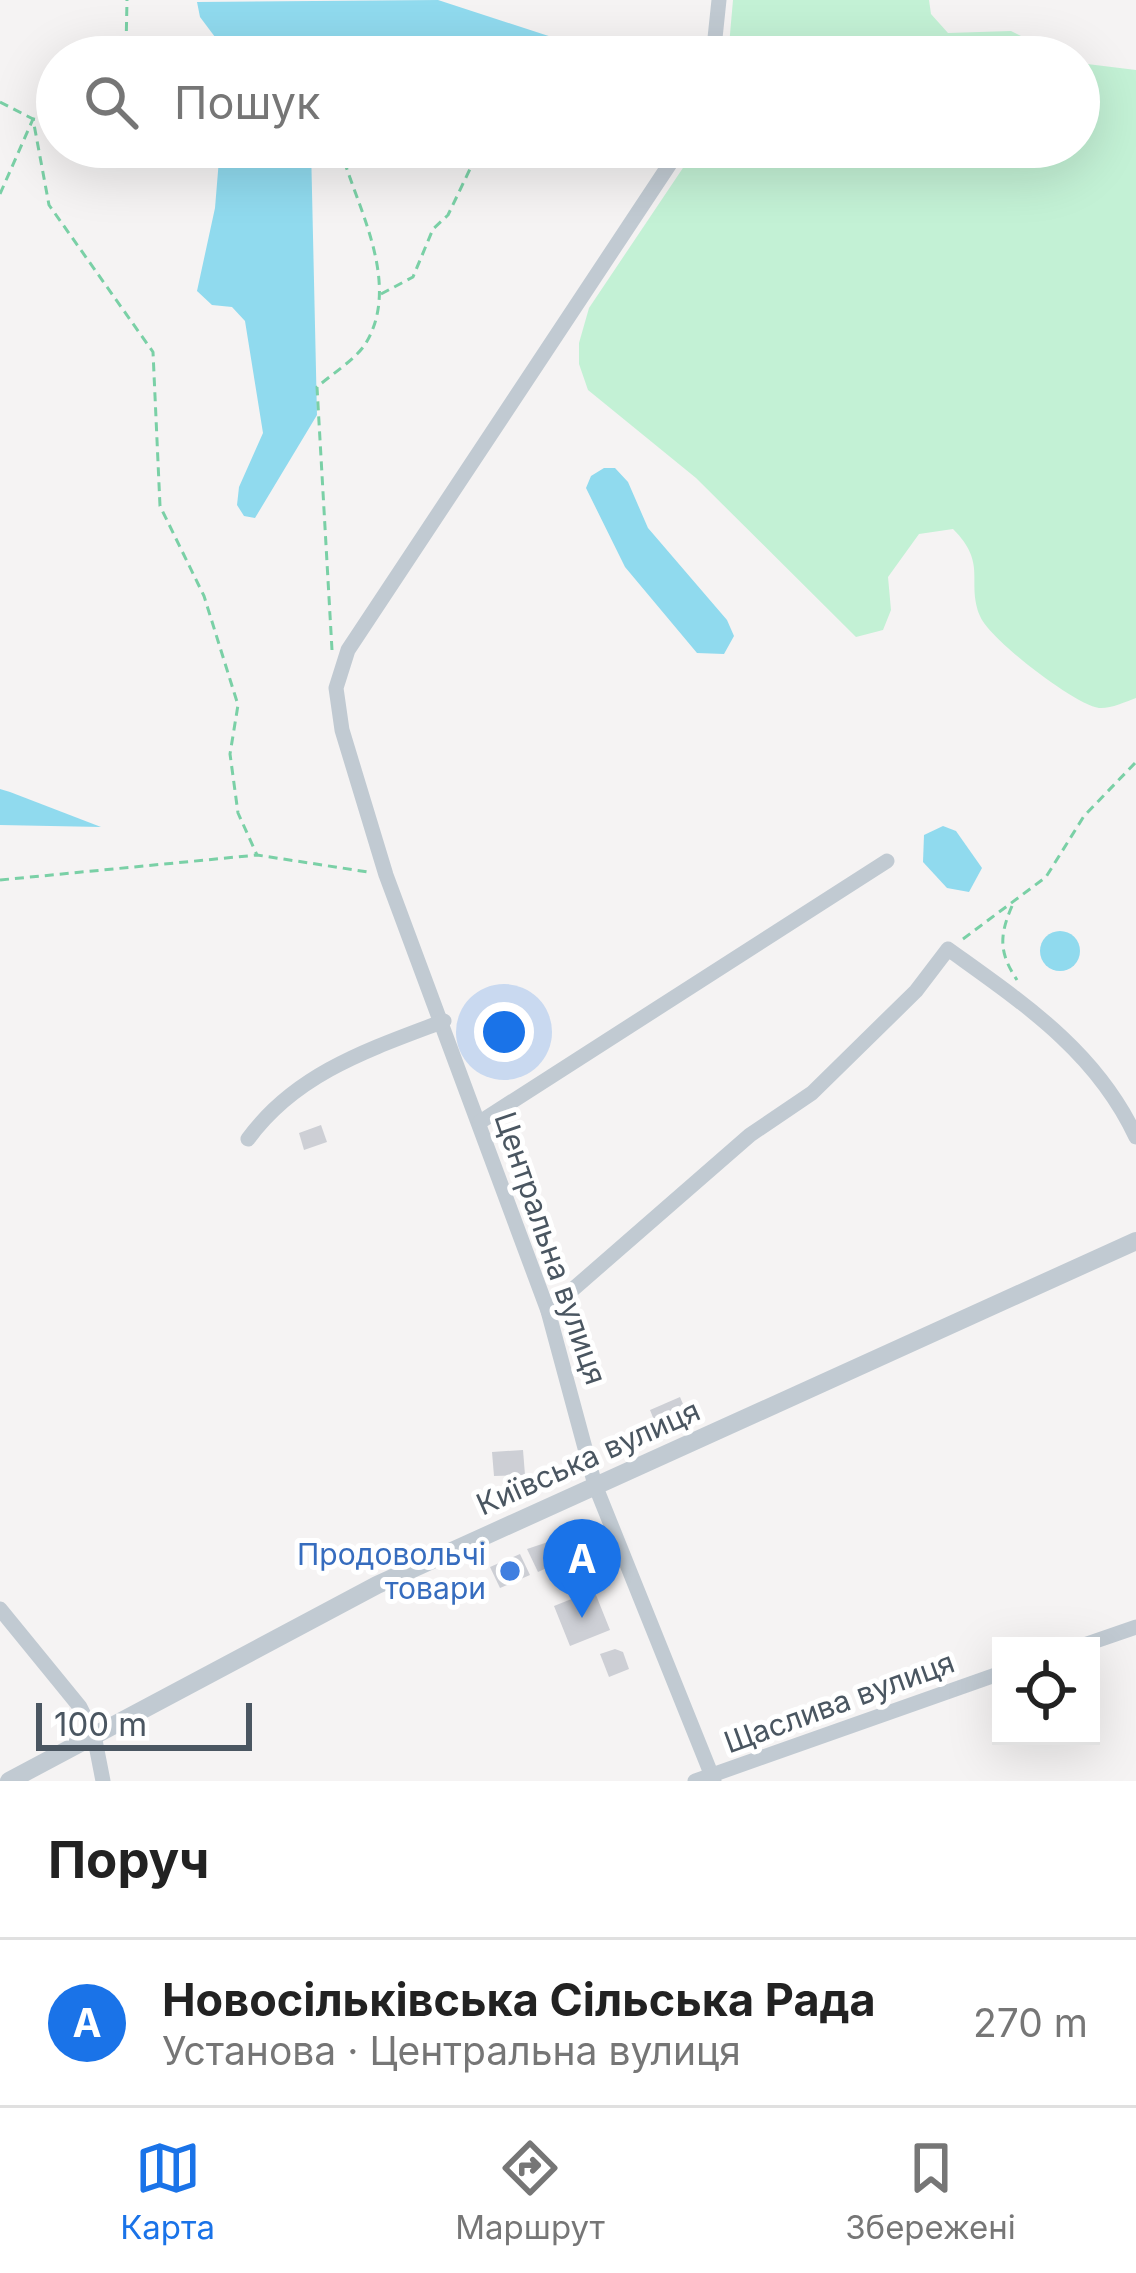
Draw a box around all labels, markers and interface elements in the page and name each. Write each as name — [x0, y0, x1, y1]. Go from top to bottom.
search box — [36, 36, 1100, 168]
icon: search — [78, 69, 144, 135]
text: Пошук — [174, 75, 320, 130]
your location — [474, 1002, 534, 1062]
street label: Центральна вулиця — [487, 1107, 615, 1389]
street label: Київська вулиця — [471, 1392, 705, 1522]
pin: A — [543, 1519, 621, 1618]
place label: Продовольчі товари — [297, 1536, 486, 1606]
marker: Продовольчі товари — [497, 1558, 523, 1584]
map controls — [992, 1637, 1100, 1745]
button: locate — [992, 1637, 1100, 1745]
street label: Щаслива вулиця — [719, 1644, 959, 1760]
scale bar — [36, 1697, 252, 1750]
text: 100 m — [54, 1704, 147, 1744]
text: Поруч — [48, 1829, 209, 1890]
text: Новосільківська Сільська Рада — [162, 1972, 876, 2027]
text: A — [72, 1999, 102, 2046]
text: 270 m — [973, 1999, 1088, 2046]
text: Установа · Центральна вулиця — [162, 2027, 741, 2074]
tab: Карта — [120, 2135, 215, 2247]
tab: Маршрут — [455, 2135, 605, 2247]
tab: Збережені — [845, 2135, 1016, 2247]

